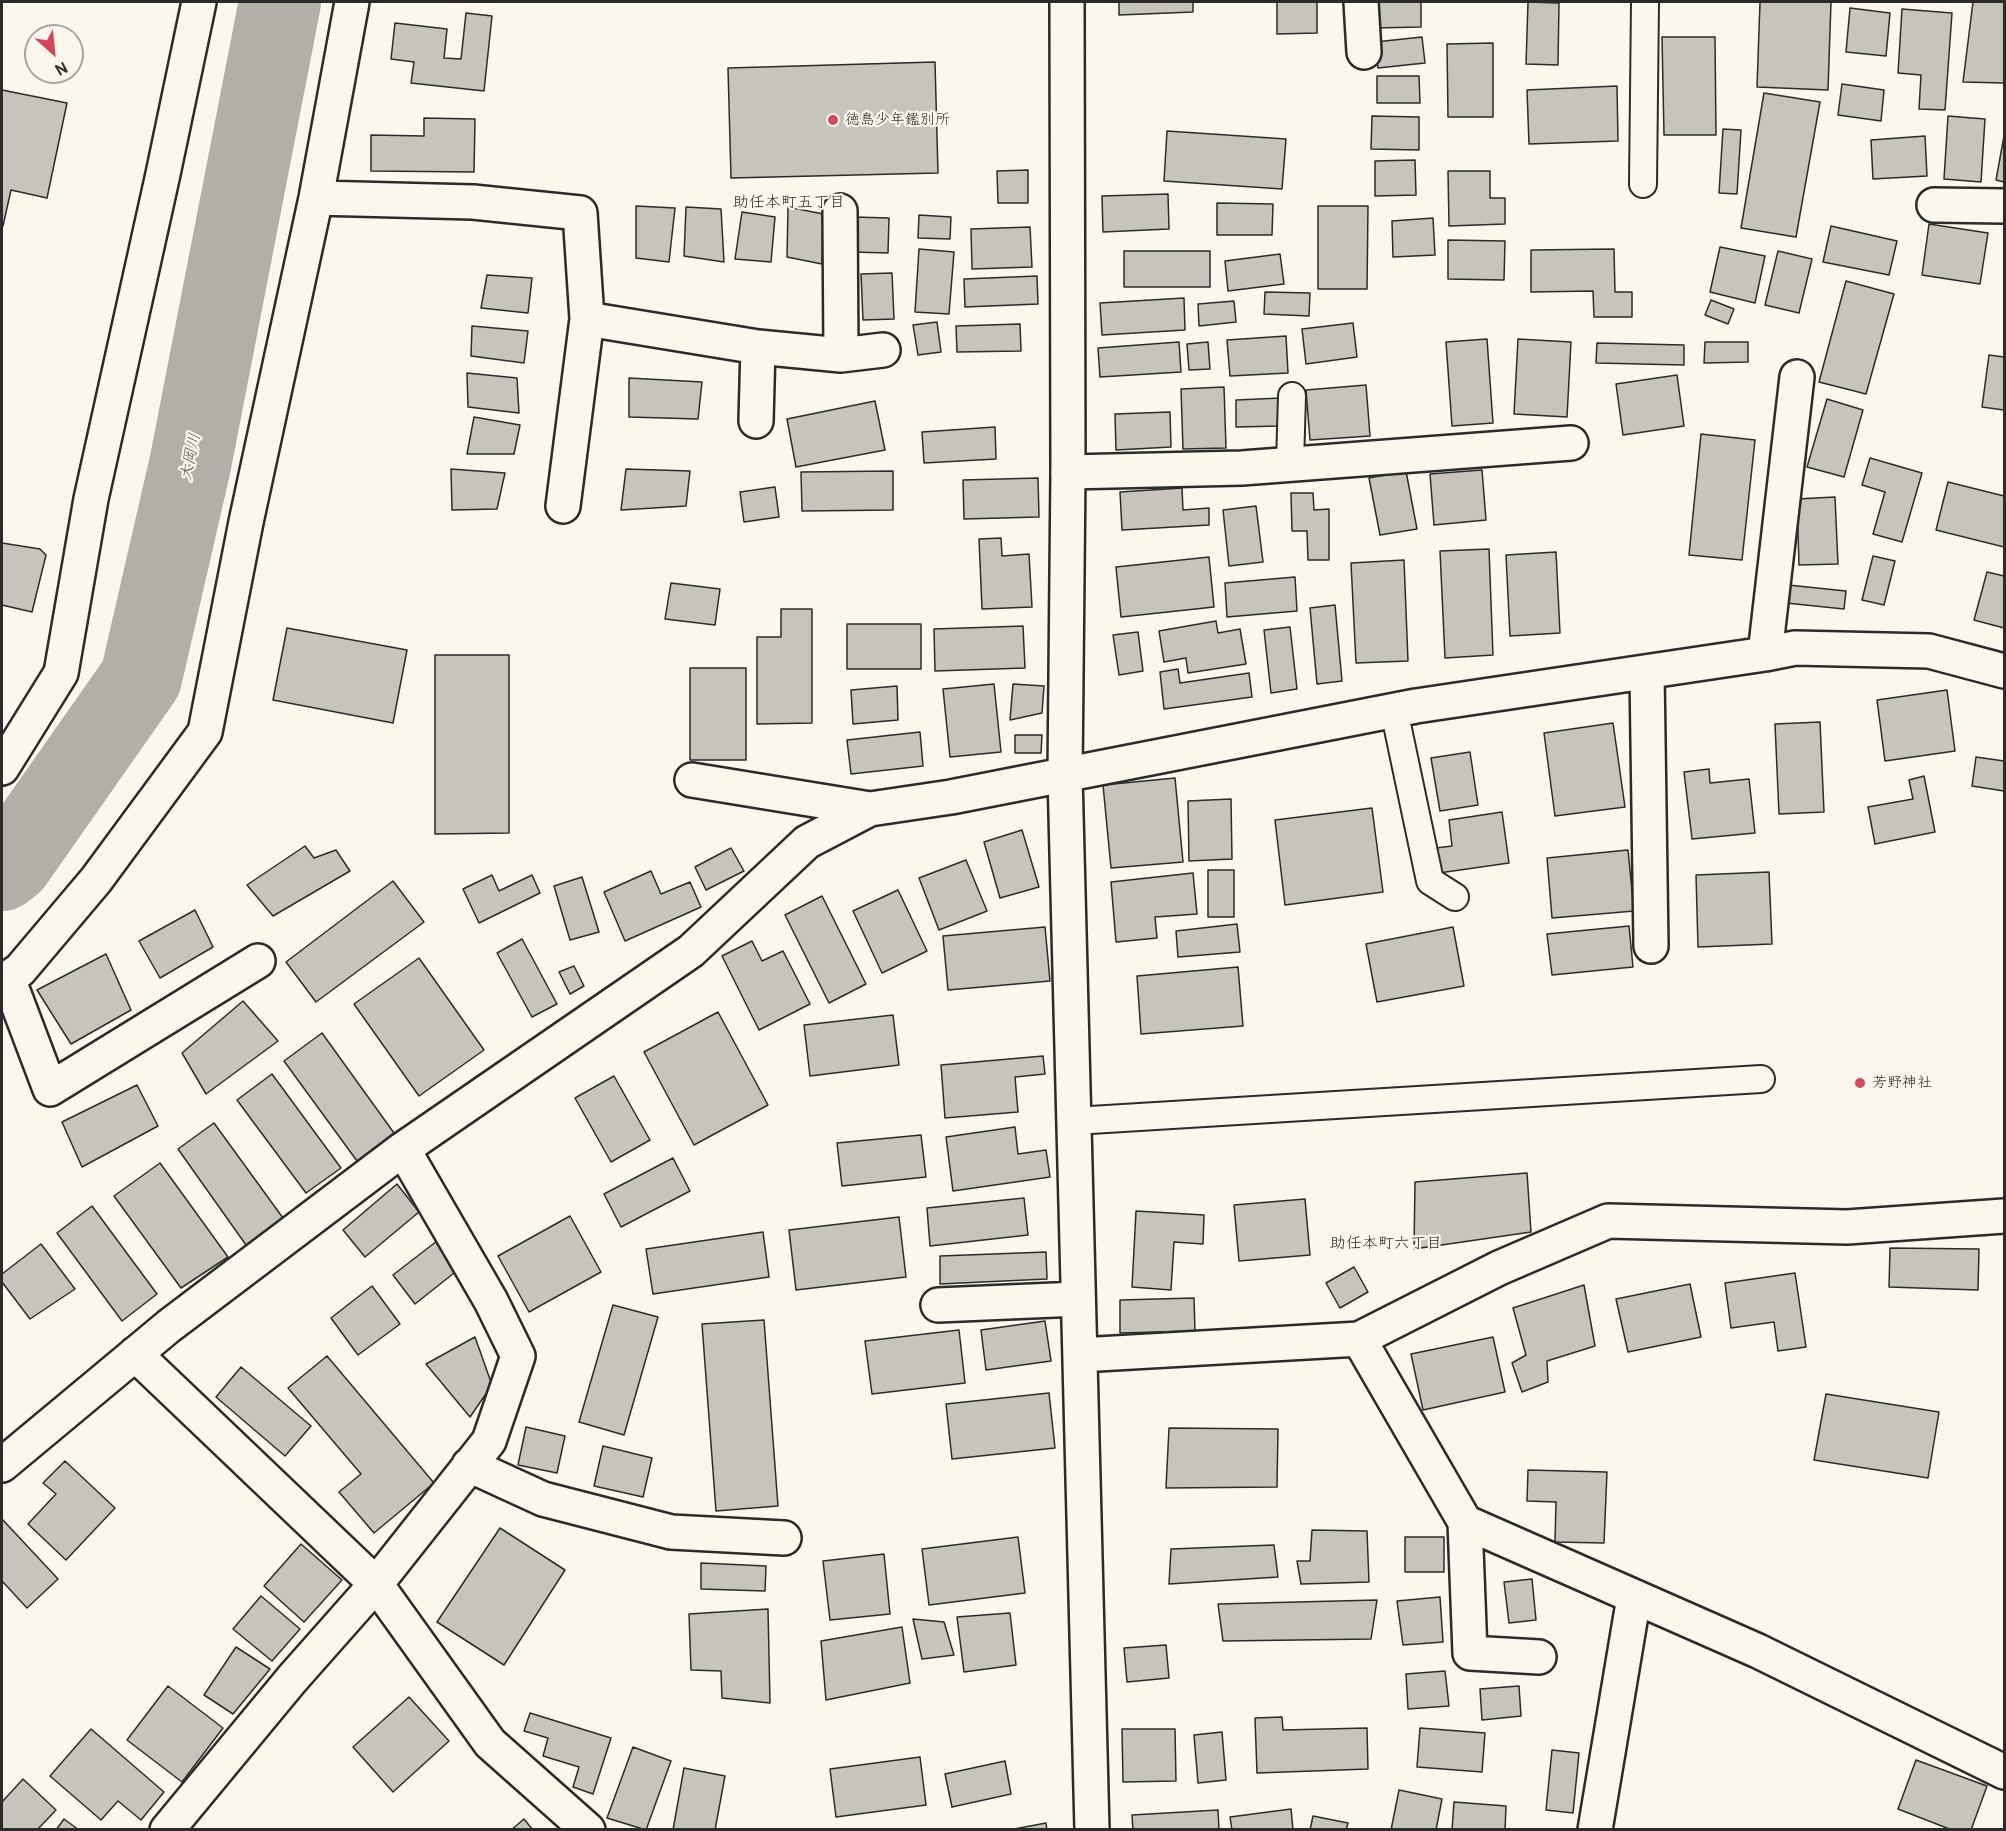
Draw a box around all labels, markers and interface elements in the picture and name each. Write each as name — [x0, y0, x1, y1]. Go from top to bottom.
north arrow — [24, 24, 84, 84]
text: N — [52, 57, 71, 80]
place label: 徳島少年鑑別所 — [845, 111, 950, 129]
marker: 徳島少年鑑別所 — [826, 113, 840, 127]
district label: 助任本町五丁目 — [733, 193, 845, 213]
water label: 大岡川 — [177, 432, 205, 482]
place label: 芳野神社 — [1872, 1074, 1932, 1092]
marker: 芳野神社 — [1853, 1076, 1867, 1090]
district label: 助任本町六丁目 — [1330, 1234, 1442, 1254]

